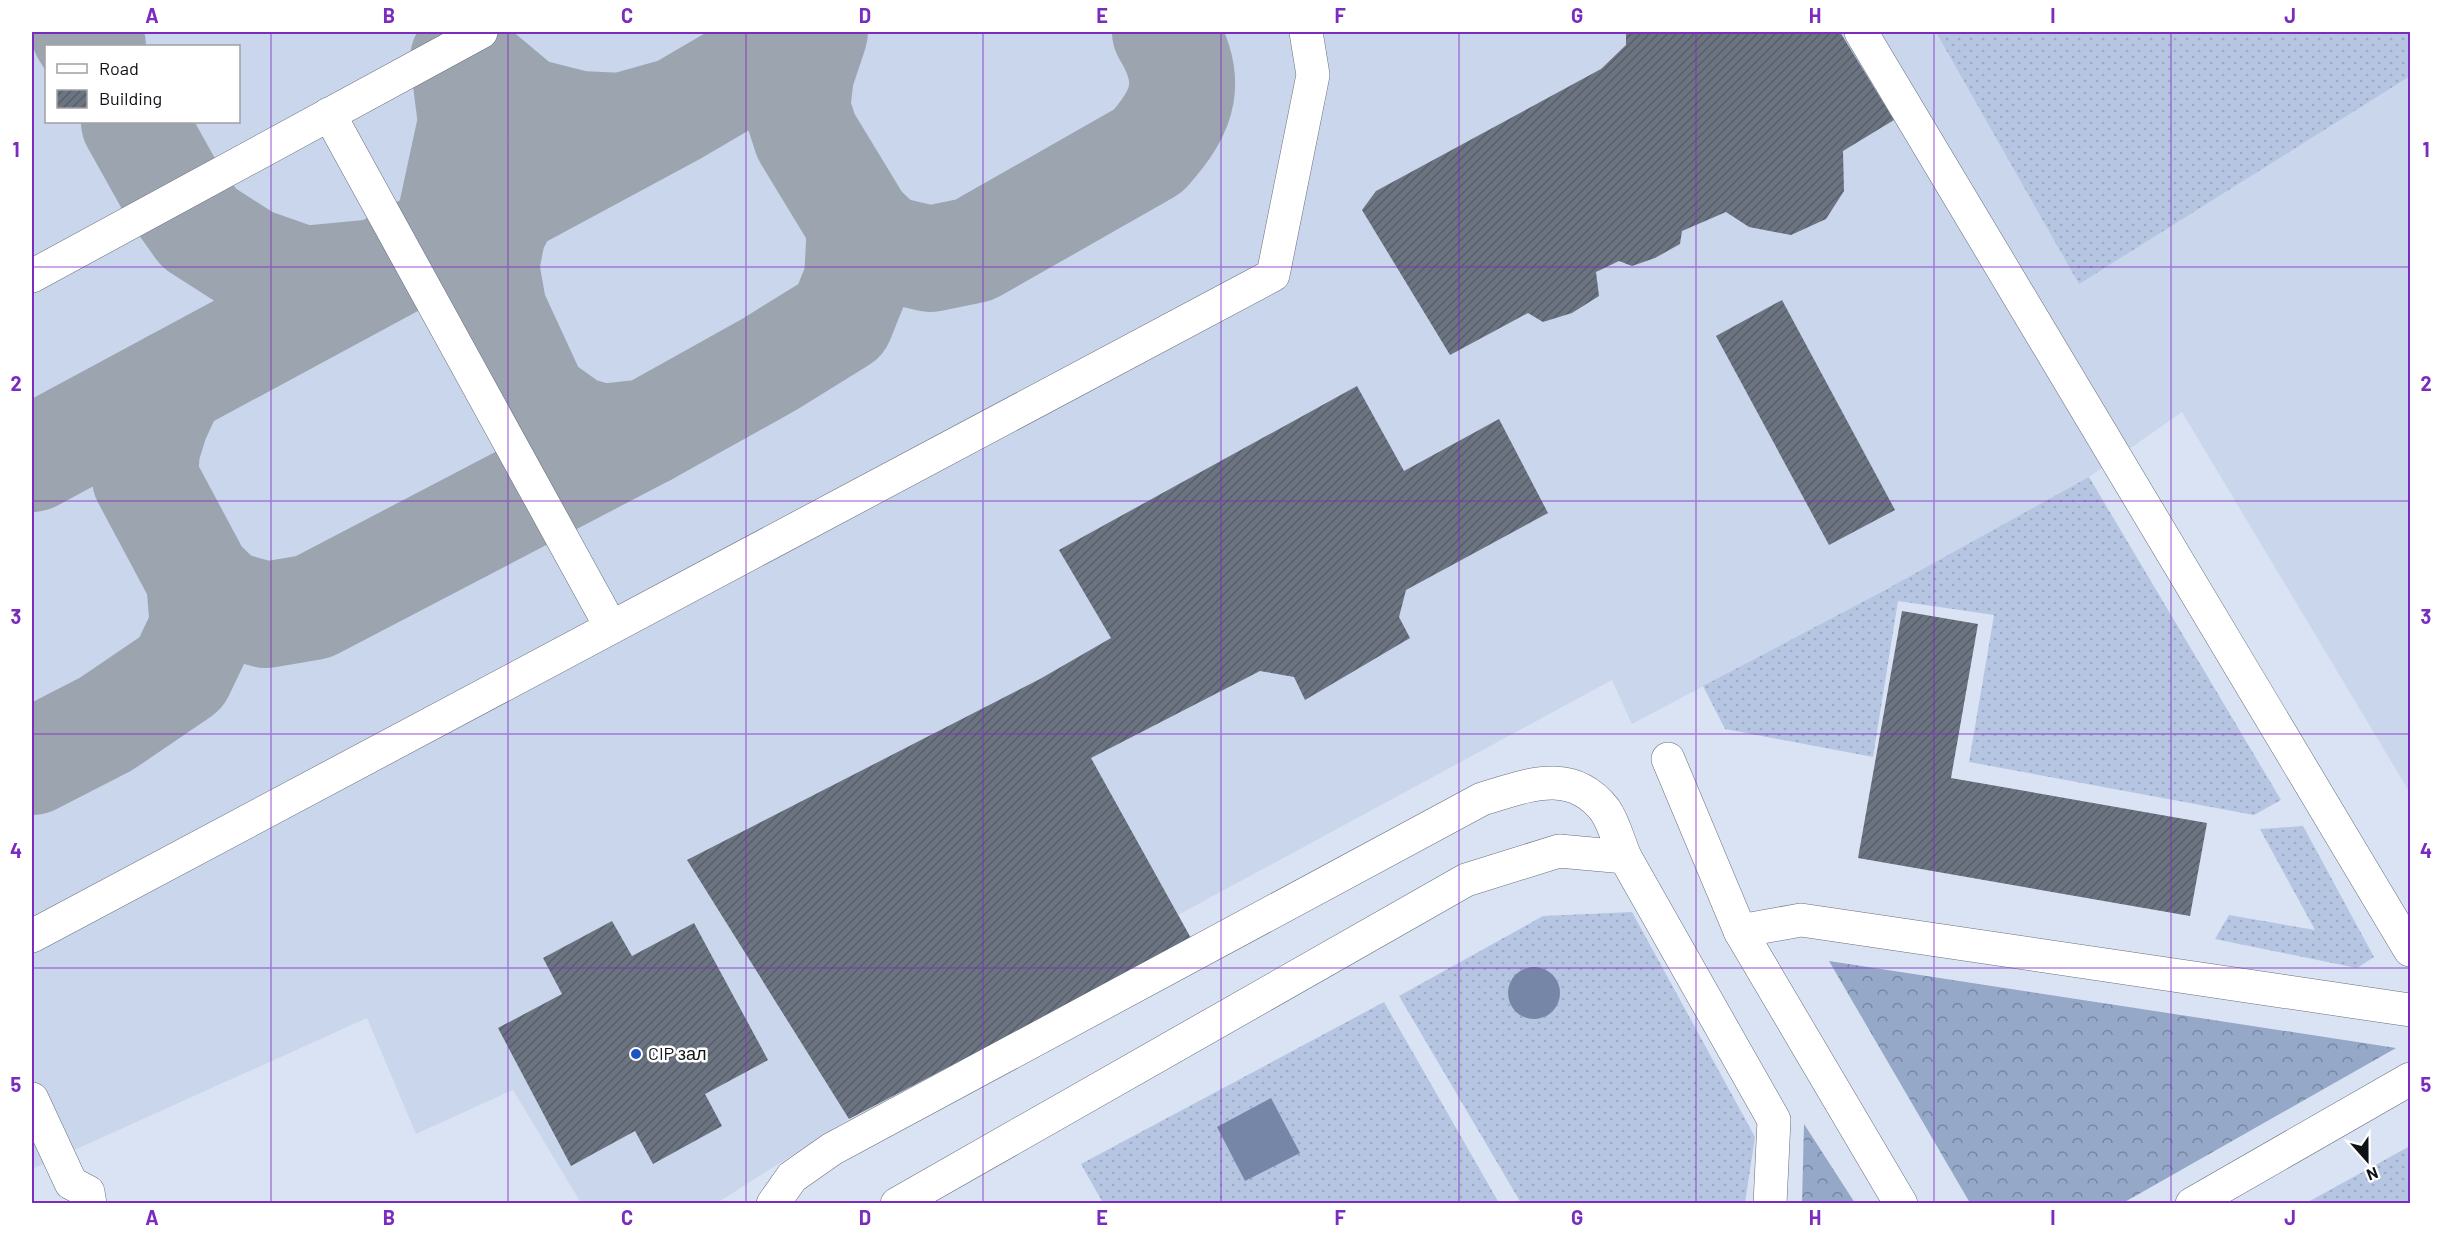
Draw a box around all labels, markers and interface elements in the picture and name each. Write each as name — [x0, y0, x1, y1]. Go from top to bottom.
text: A — [145, 3, 159, 27]
text: B — [383, 3, 395, 27]
text: C — [621, 3, 633, 27]
text: D — [859, 3, 871, 27]
text: E — [1096, 3, 1108, 27]
text: F — [1334, 3, 1346, 27]
text: G — [1571, 3, 1583, 27]
text: H — [1809, 3, 1821, 27]
text: I — [2050, 3, 2056, 27]
text: J — [2284, 3, 2296, 27]
legend — [45, 45, 240, 123]
text: Road — [99, 57, 139, 79]
text: Building — [99, 87, 162, 109]
text: 1 — [12, 137, 20, 161]
text: 1 — [2422, 137, 2430, 161]
text: 2 — [10, 371, 22, 395]
text: 2 — [2420, 371, 2432, 395]
text: 3 — [11, 604, 21, 628]
text: 3 — [2421, 604, 2431, 628]
text: 4 — [10, 838, 22, 862]
text: 4 — [2420, 838, 2432, 862]
place label: CIP зал — [648, 1042, 707, 1064]
marker: CIP зал — [629, 1047, 643, 1061]
text: 5 — [11, 1072, 22, 1096]
text: 5 — [2421, 1072, 2432, 1096]
north arrow — [2337, 1130, 2397, 1190]
text: N — [2364, 1164, 2381, 1185]
text: A — [145, 1205, 159, 1229]
text: B — [383, 1205, 395, 1229]
text: C — [621, 1205, 633, 1229]
text: D — [859, 1205, 871, 1229]
text: E — [1096, 1205, 1108, 1229]
text: F — [1334, 1205, 1346, 1229]
text: G — [1571, 1205, 1583, 1229]
text: H — [1809, 1205, 1821, 1229]
text: I — [2050, 1205, 2056, 1229]
text: J — [2284, 1205, 2296, 1229]

